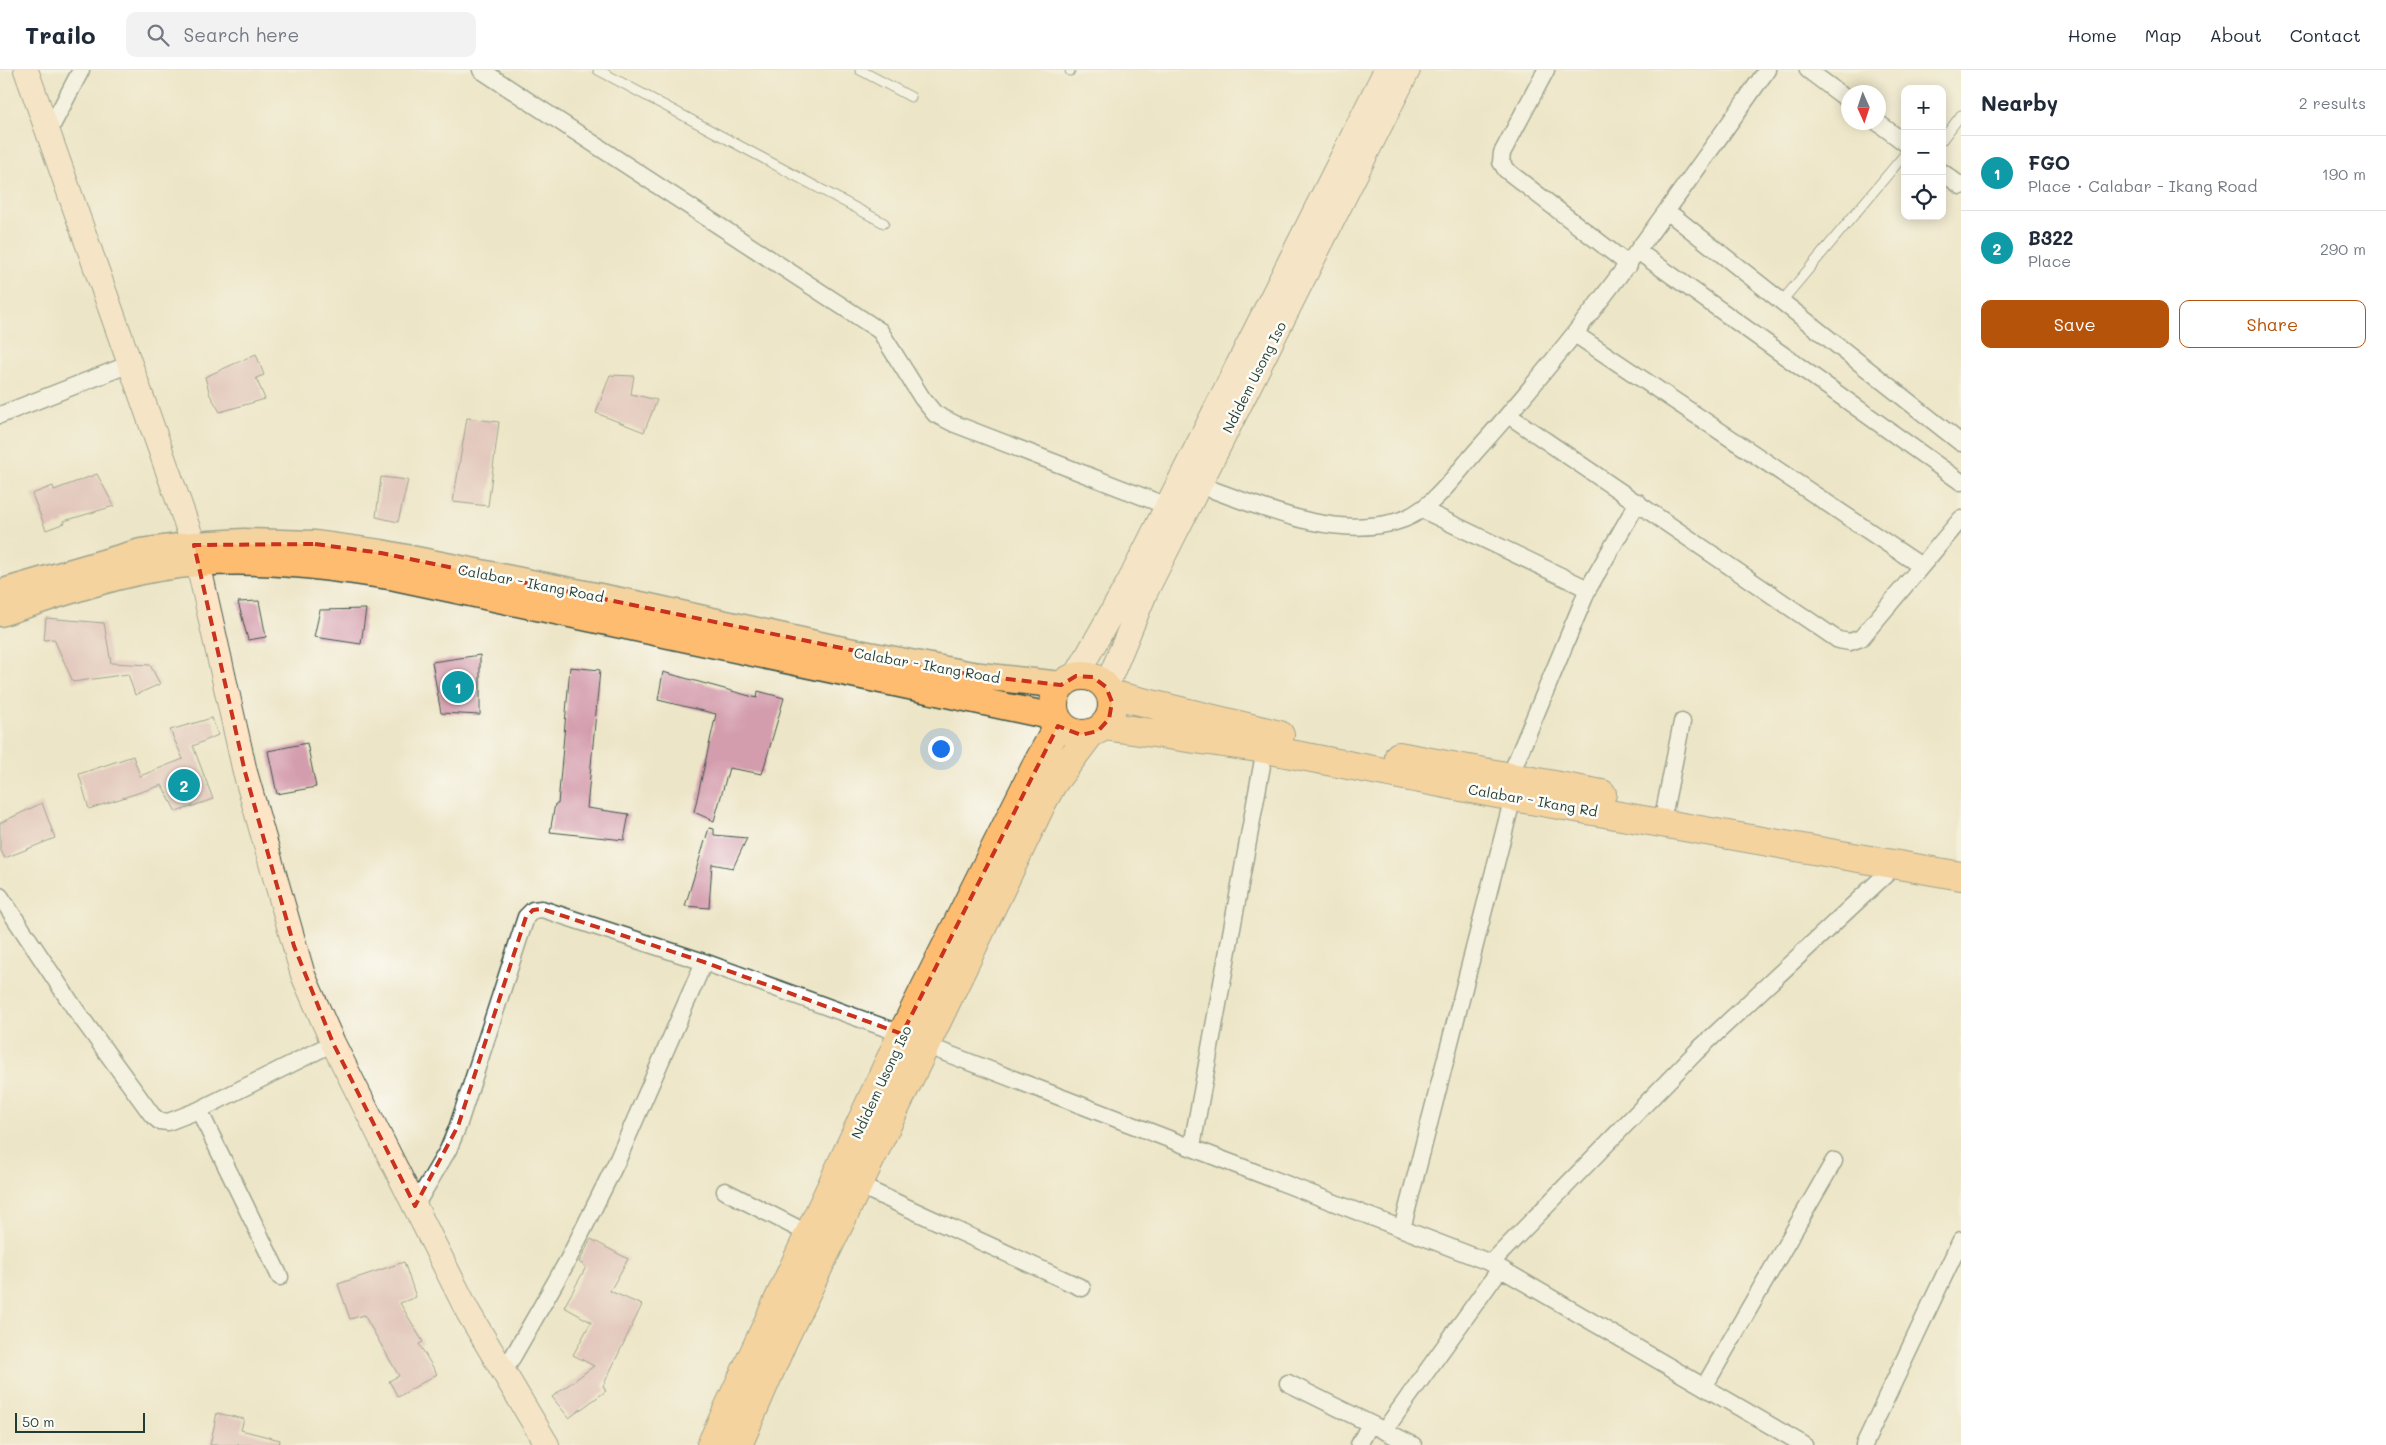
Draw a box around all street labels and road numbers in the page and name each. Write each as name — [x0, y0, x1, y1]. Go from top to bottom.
street label: Ndidem Usong Iso — [1218, 318, 1290, 436]
street label: Calabar - Ikang Road — [457, 560, 606, 606]
street label: Calabar - Ikang Road — [852, 643, 1002, 687]
street label: Calabar - Ikang Rd — [1467, 779, 1599, 821]
street label: Ndidem Usong Iso — [846, 1022, 916, 1142]

